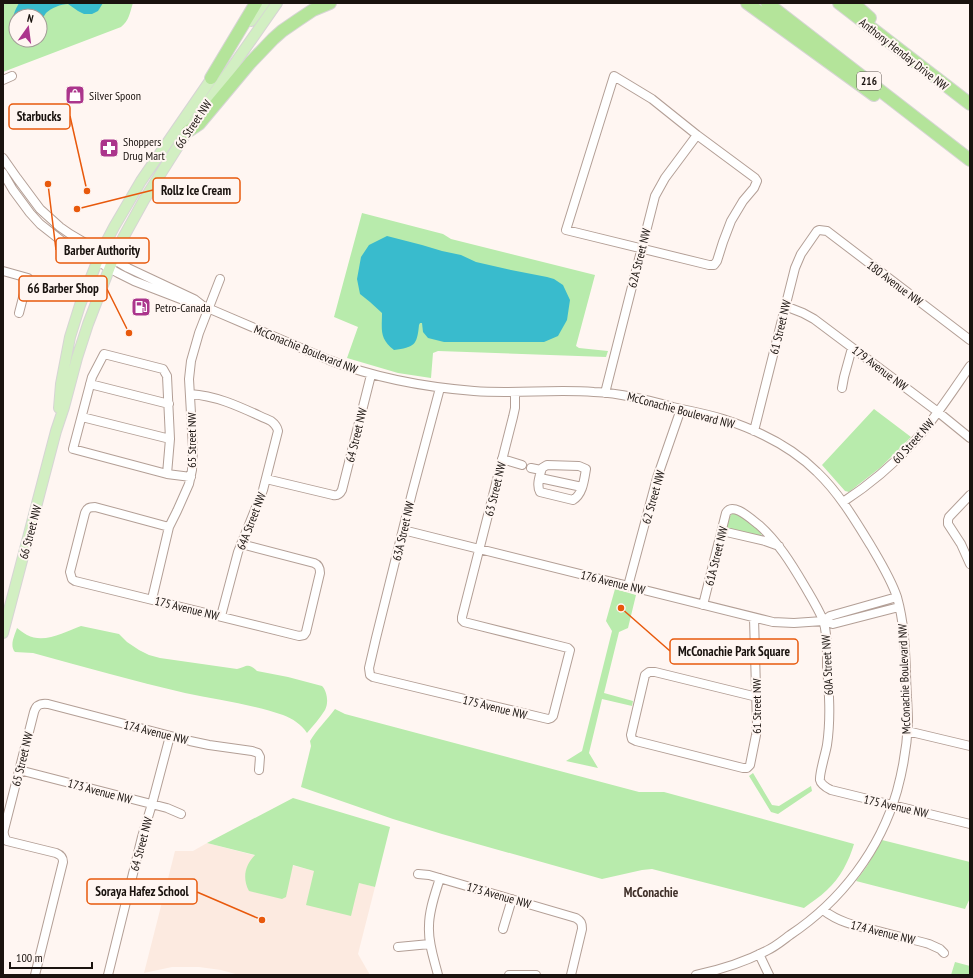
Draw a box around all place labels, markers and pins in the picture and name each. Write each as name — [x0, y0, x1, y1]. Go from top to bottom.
shop icon: Silver Spoon — [64, 84, 86, 106]
place label: Silver Spoon — [89, 88, 141, 103]
callout: Starbucks — [9, 104, 70, 129]
place label: Shoppers Drug Mart — [123, 134, 166, 163]
pharmacy icon: Shoppers Drug Mart — [98, 137, 120, 159]
callout: Rollz Ice Cream — [153, 178, 240, 203]
callout: Barber Authority — [56, 238, 149, 263]
callout: 66 Barber Shop — [19, 276, 107, 301]
fuel station icon: Petro-Canada — [130, 296, 152, 318]
place label: Petro-Canada — [155, 300, 211, 315]
callout: McConachie Park Square — [670, 639, 798, 664]
callout: Soraya Hafez School — [87, 879, 197, 904]

